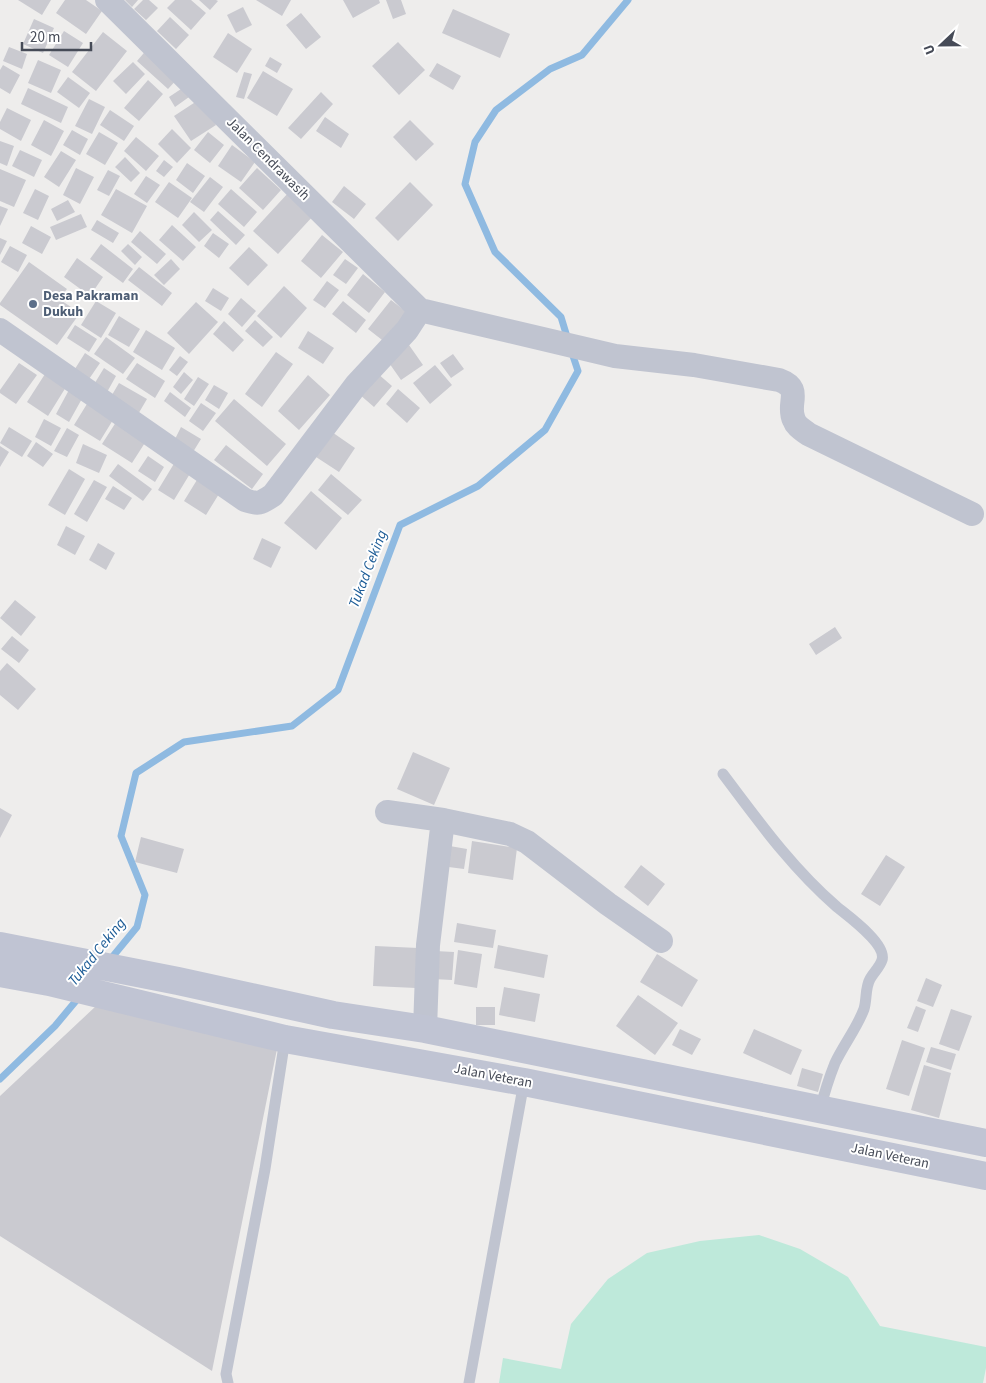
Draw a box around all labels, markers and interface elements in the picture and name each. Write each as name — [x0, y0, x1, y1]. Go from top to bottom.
scale bar — [22, 20, 91, 52]
north arrow — [916, 20, 966, 70]
text: 20 m — [30, 27, 60, 48]
text: U — [919, 41, 941, 58]
street label: Jalan Cendrawasih — [222, 113, 314, 205]
place label: Desa Pakraman Dukuh — [43, 286, 138, 322]
marker: Desa Pakraman Dukuh — [27, 298, 39, 310]
water label: Tukad Ceking — [344, 527, 392, 611]
water label: Tukad Ceking — [63, 914, 131, 990]
street label: Jalan Veteran — [452, 1059, 534, 1093]
street label: Jalan Veteran — [849, 1138, 931, 1174]

